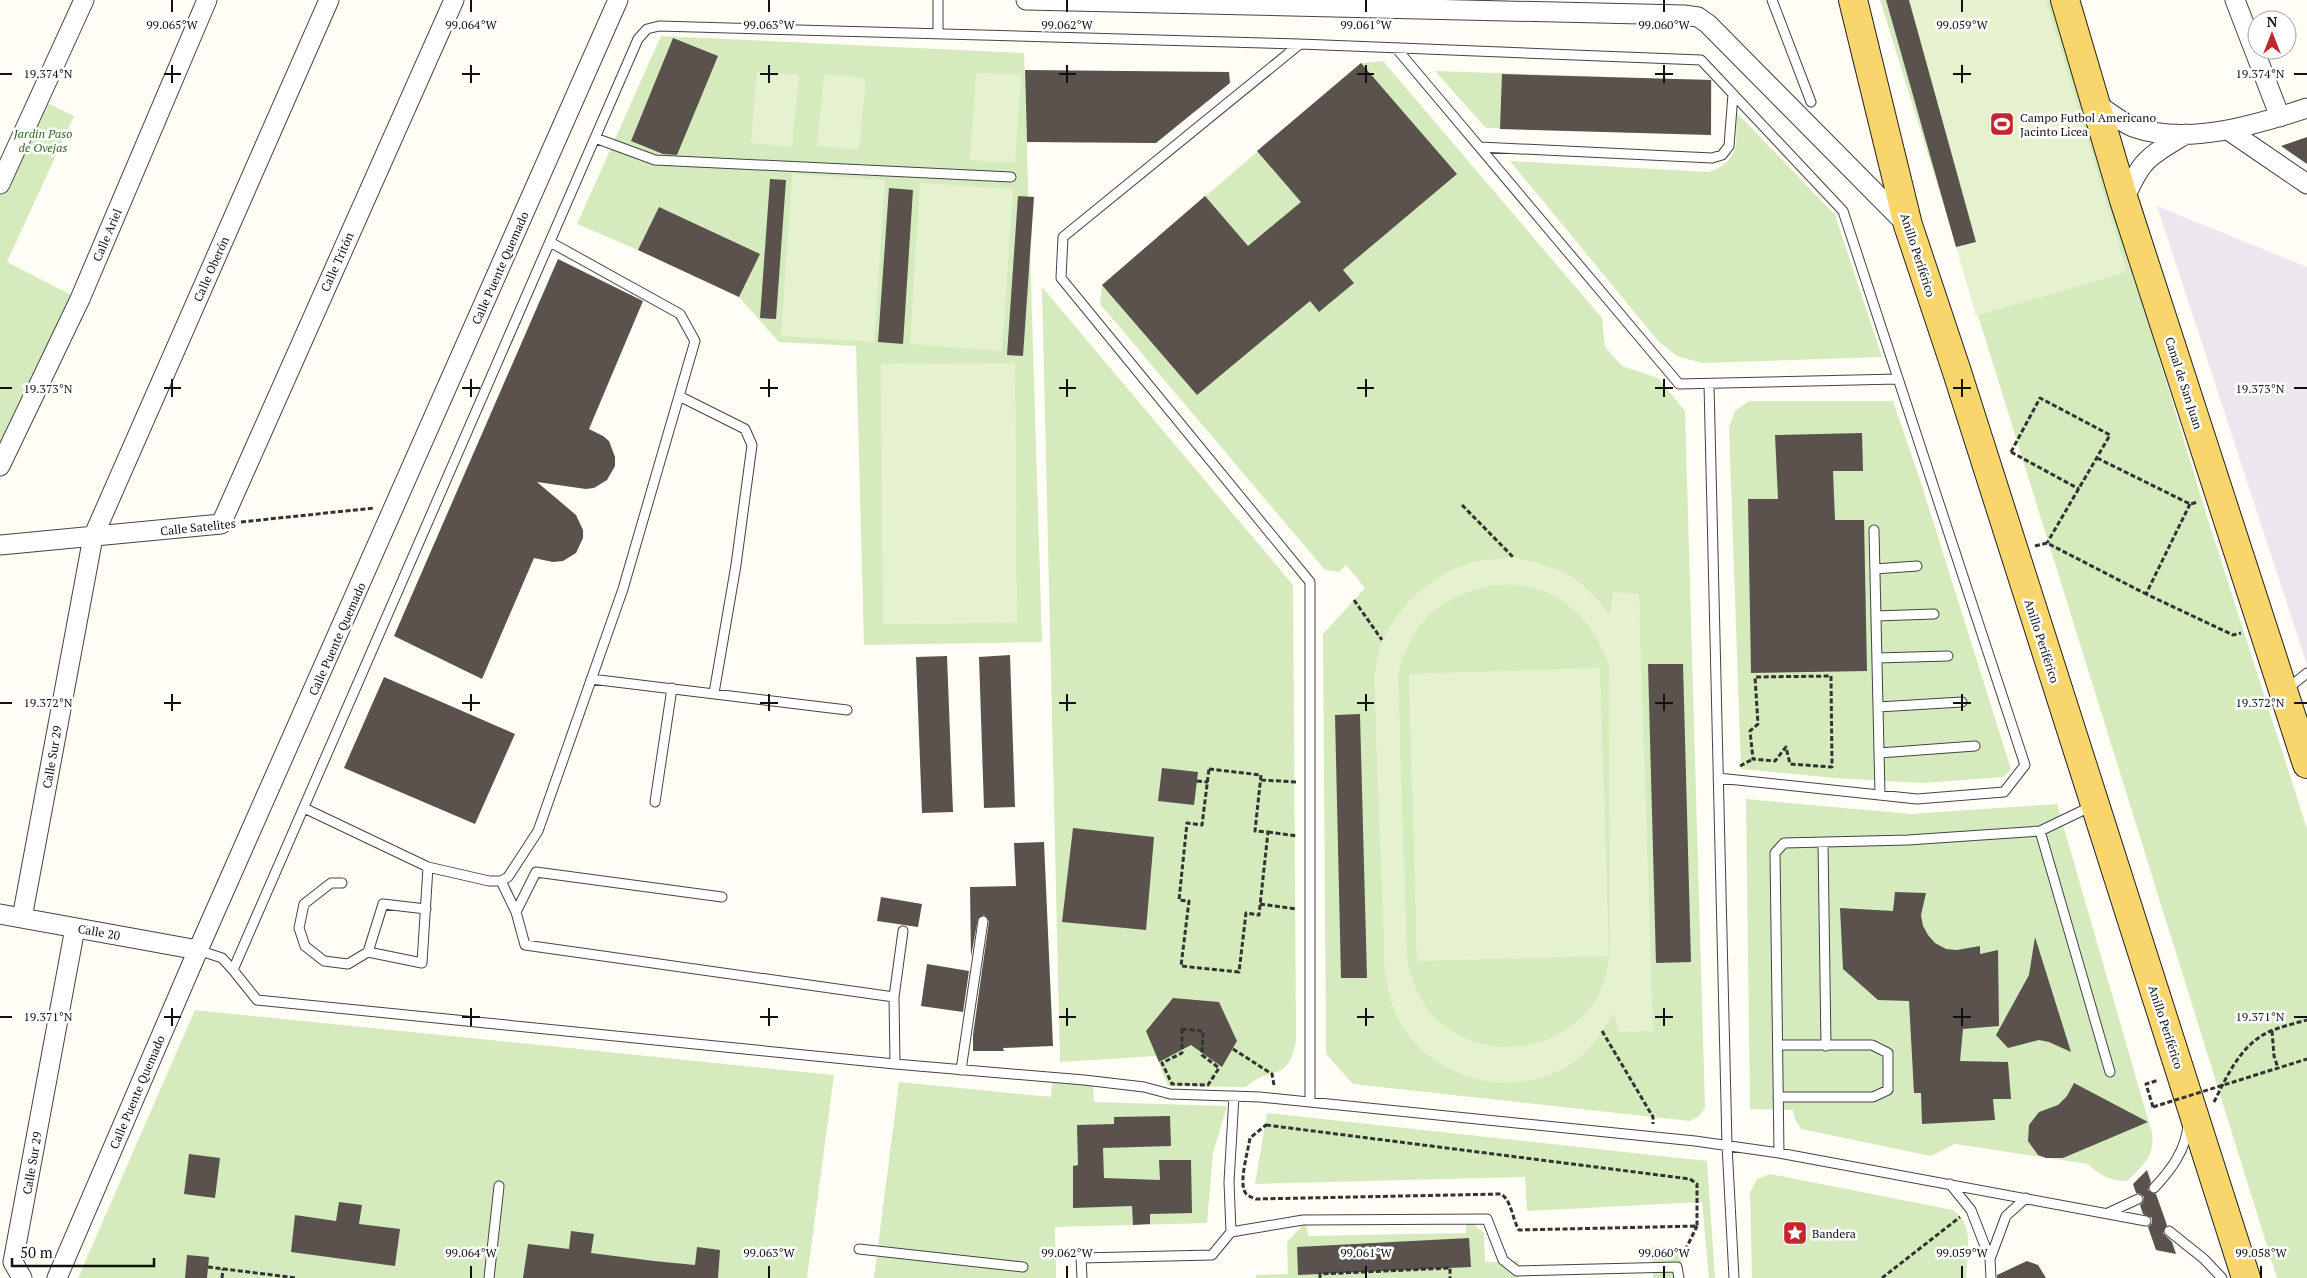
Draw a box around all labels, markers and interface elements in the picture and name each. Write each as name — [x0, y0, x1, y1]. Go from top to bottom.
north arrow — [2247, 10, 2297, 60]
text: N — [2267, 12, 2278, 31]
text: 99.065°W — [146, 17, 199, 32]
text: 99.064°W — [445, 17, 498, 32]
text: 99.063°W — [743, 17, 796, 32]
text: 99.062°W — [1041, 17, 1094, 32]
text: 99.061°W — [1340, 17, 1393, 32]
text: 99.060°W — [1638, 17, 1691, 32]
text: 99.059°W — [1936, 17, 1989, 32]
text: 19.374°N — [23, 66, 73, 81]
text: 19.374°N — [2235, 66, 2285, 81]
place label: Campo Futbol Americano Jacinto Licea — [2020, 110, 2156, 139]
sports icon: Campo Futbol Americano Jacinto Licea — [1989, 111, 2015, 137]
park label: Jardin Paso de Ovejas — [13, 126, 72, 155]
street label: Calle Ariel — [89, 206, 125, 264]
street label: Calle Puente Quemado — [468, 209, 532, 327]
street label: Anillo Periférico — [1897, 211, 1939, 299]
street label: Calle Tritón — [317, 230, 357, 294]
street label: Calle Oberón — [190, 234, 232, 304]
street label: Canal de San Juan — [2162, 335, 2206, 431]
text: 19.373°N — [23, 381, 73, 396]
text: 19.373°N — [2235, 381, 2285, 396]
street label: Calle Satelites — [159, 516, 237, 538]
street label: Calle Puente Quemado — [305, 580, 369, 698]
street label: Anillo Periférico — [2021, 597, 2063, 685]
text: 19.372°N — [23, 695, 73, 710]
text: 19.372°N — [2235, 695, 2285, 710]
street label: Calle Sur 29 — [39, 724, 65, 790]
street label: Calle 20 — [77, 921, 121, 943]
street label: Anillo Periférico — [2145, 983, 2187, 1071]
text: 19.371°N — [23, 1009, 73, 1024]
text: 19.371°N — [2235, 1009, 2285, 1024]
street label: Calle Puente Quemado — [106, 1033, 168, 1151]
street label: Calle Sur 29 — [19, 1130, 45, 1196]
place icon: Bandera — [1782, 1220, 1808, 1246]
place label: Bandera — [1812, 1226, 1856, 1241]
scale bar — [12, 1236, 155, 1268]
text: 50 m — [20, 1242, 53, 1262]
text: 99.064°W — [445, 1245, 498, 1260]
text: 99.063°W — [743, 1245, 796, 1260]
text: 99.062°W — [1041, 1245, 1094, 1260]
text: 99.061°W — [1340, 1245, 1393, 1260]
text: 99.060°W — [1638, 1245, 1691, 1260]
text: 99.059°W — [1936, 1245, 1989, 1260]
text: 99.058°W — [2235, 1245, 2288, 1260]

